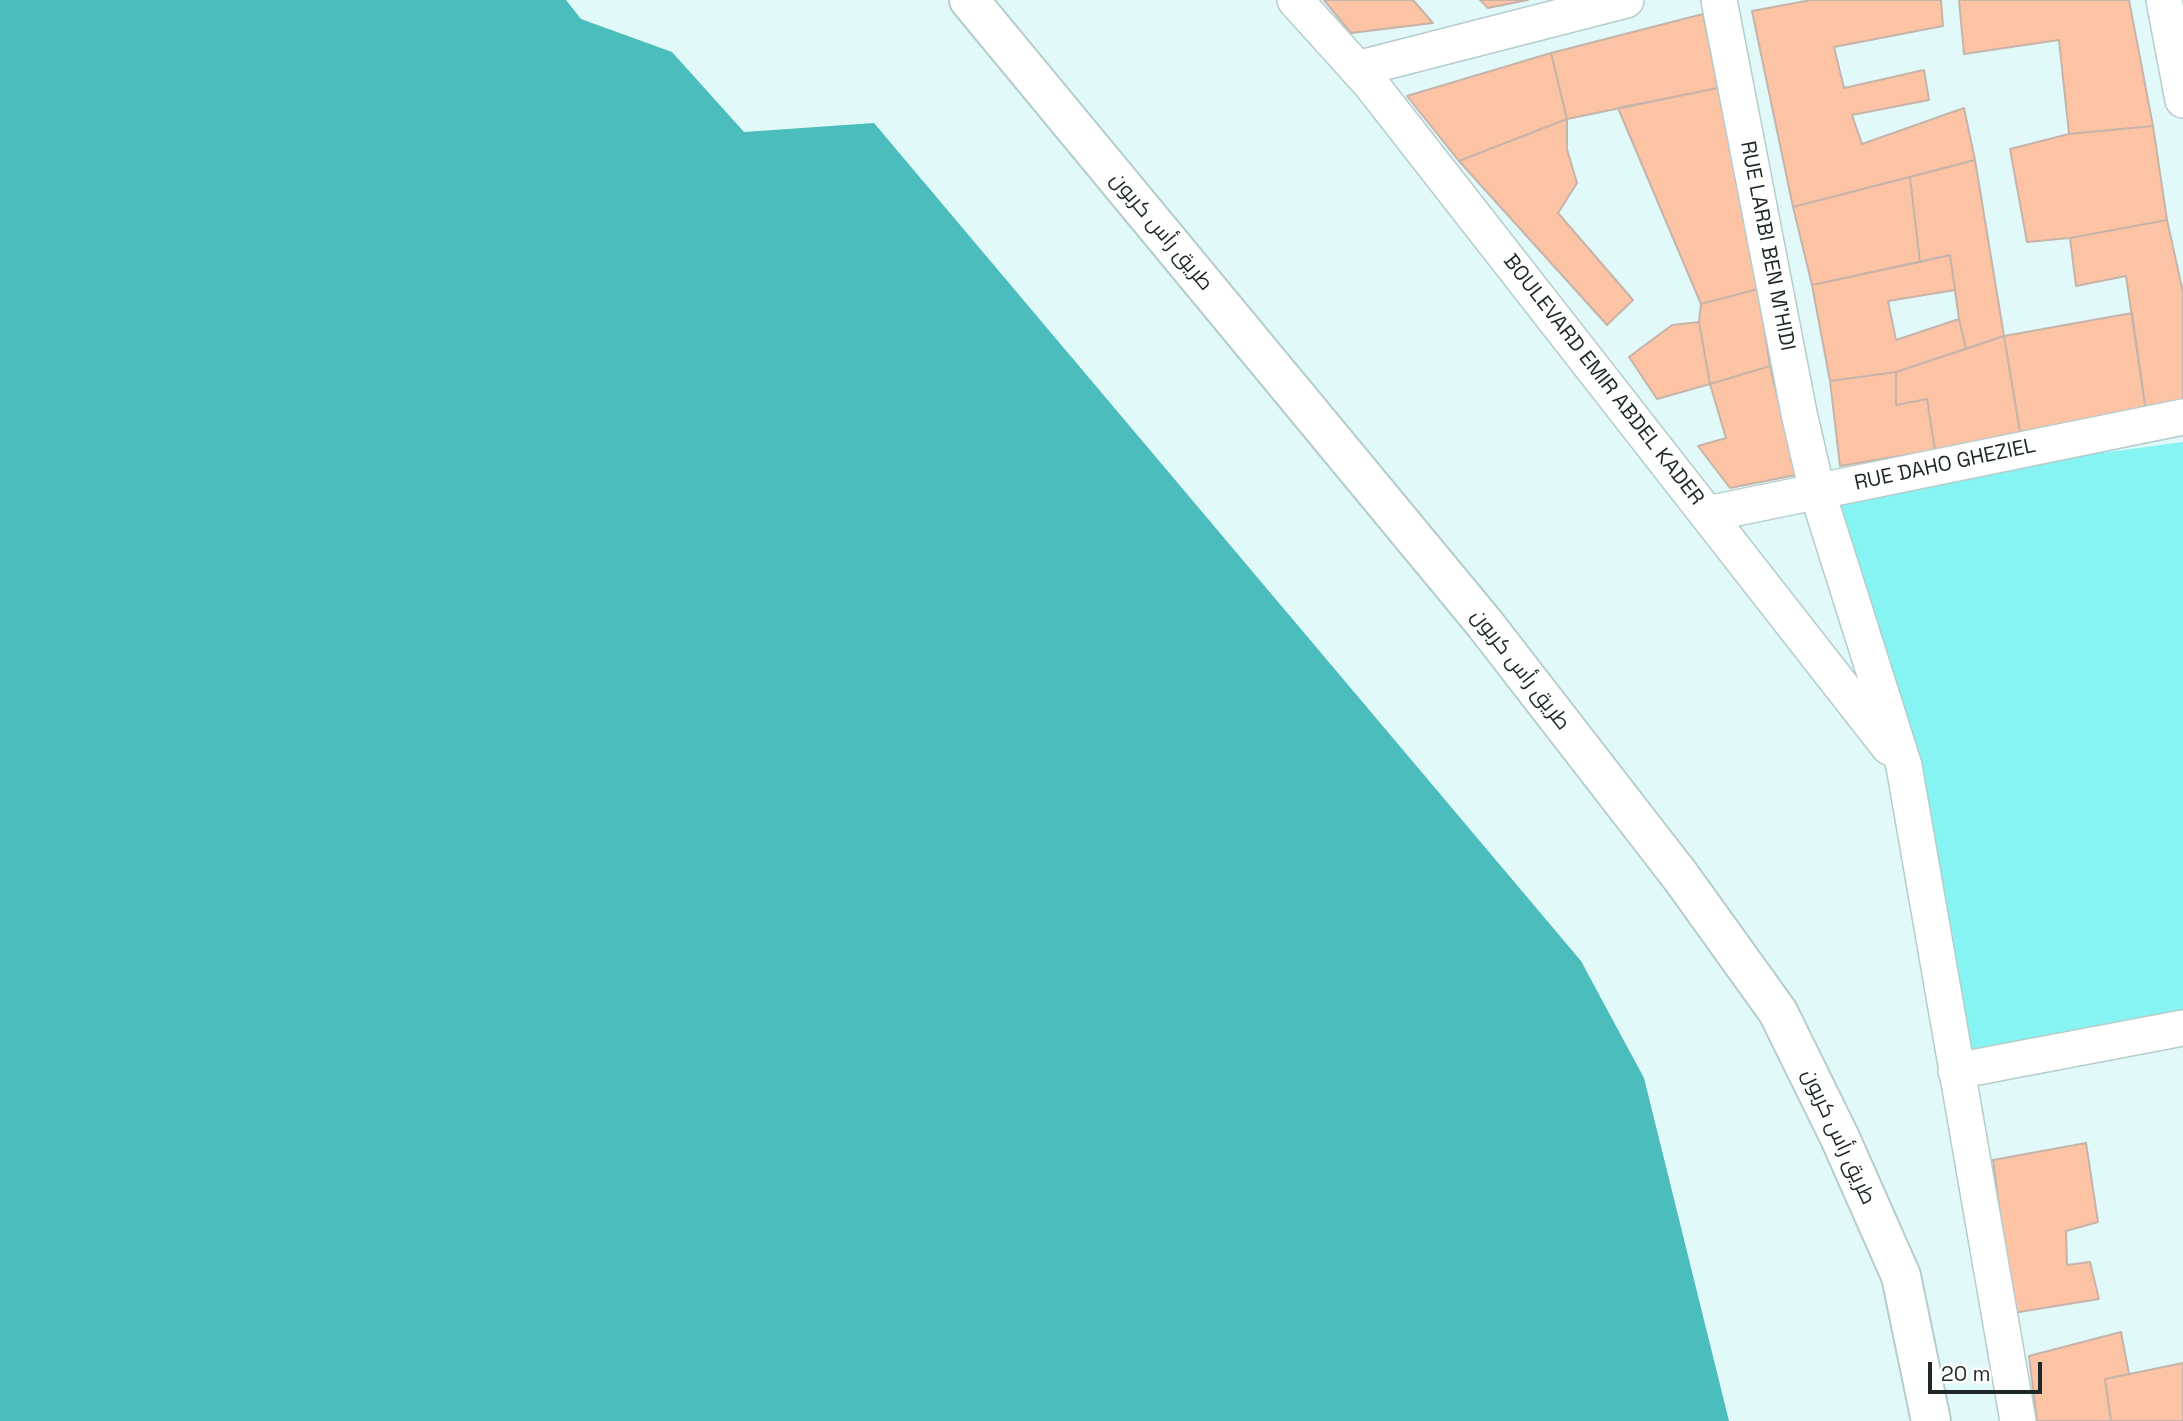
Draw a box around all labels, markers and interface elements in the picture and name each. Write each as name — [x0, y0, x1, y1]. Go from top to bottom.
street label: RUE LARBI BEN M'HIDI — [1734, 139, 1800, 353]
street label: طريق رأس كربون — [1104, 168, 1218, 296]
street label: BOULEVARD EMIR ABDEL KADER — [1497, 250, 1709, 510]
street label: RUE DAHO GHEZIEL — [1852, 433, 2038, 497]
street label: طريق رأس كربون — [1465, 605, 1575, 735]
street label: طريق رأس كربون — [1796, 1065, 1880, 1209]
scale bar — [1931, 1348, 2045, 1392]
text: 20 m — [1941, 1360, 1991, 1387]

